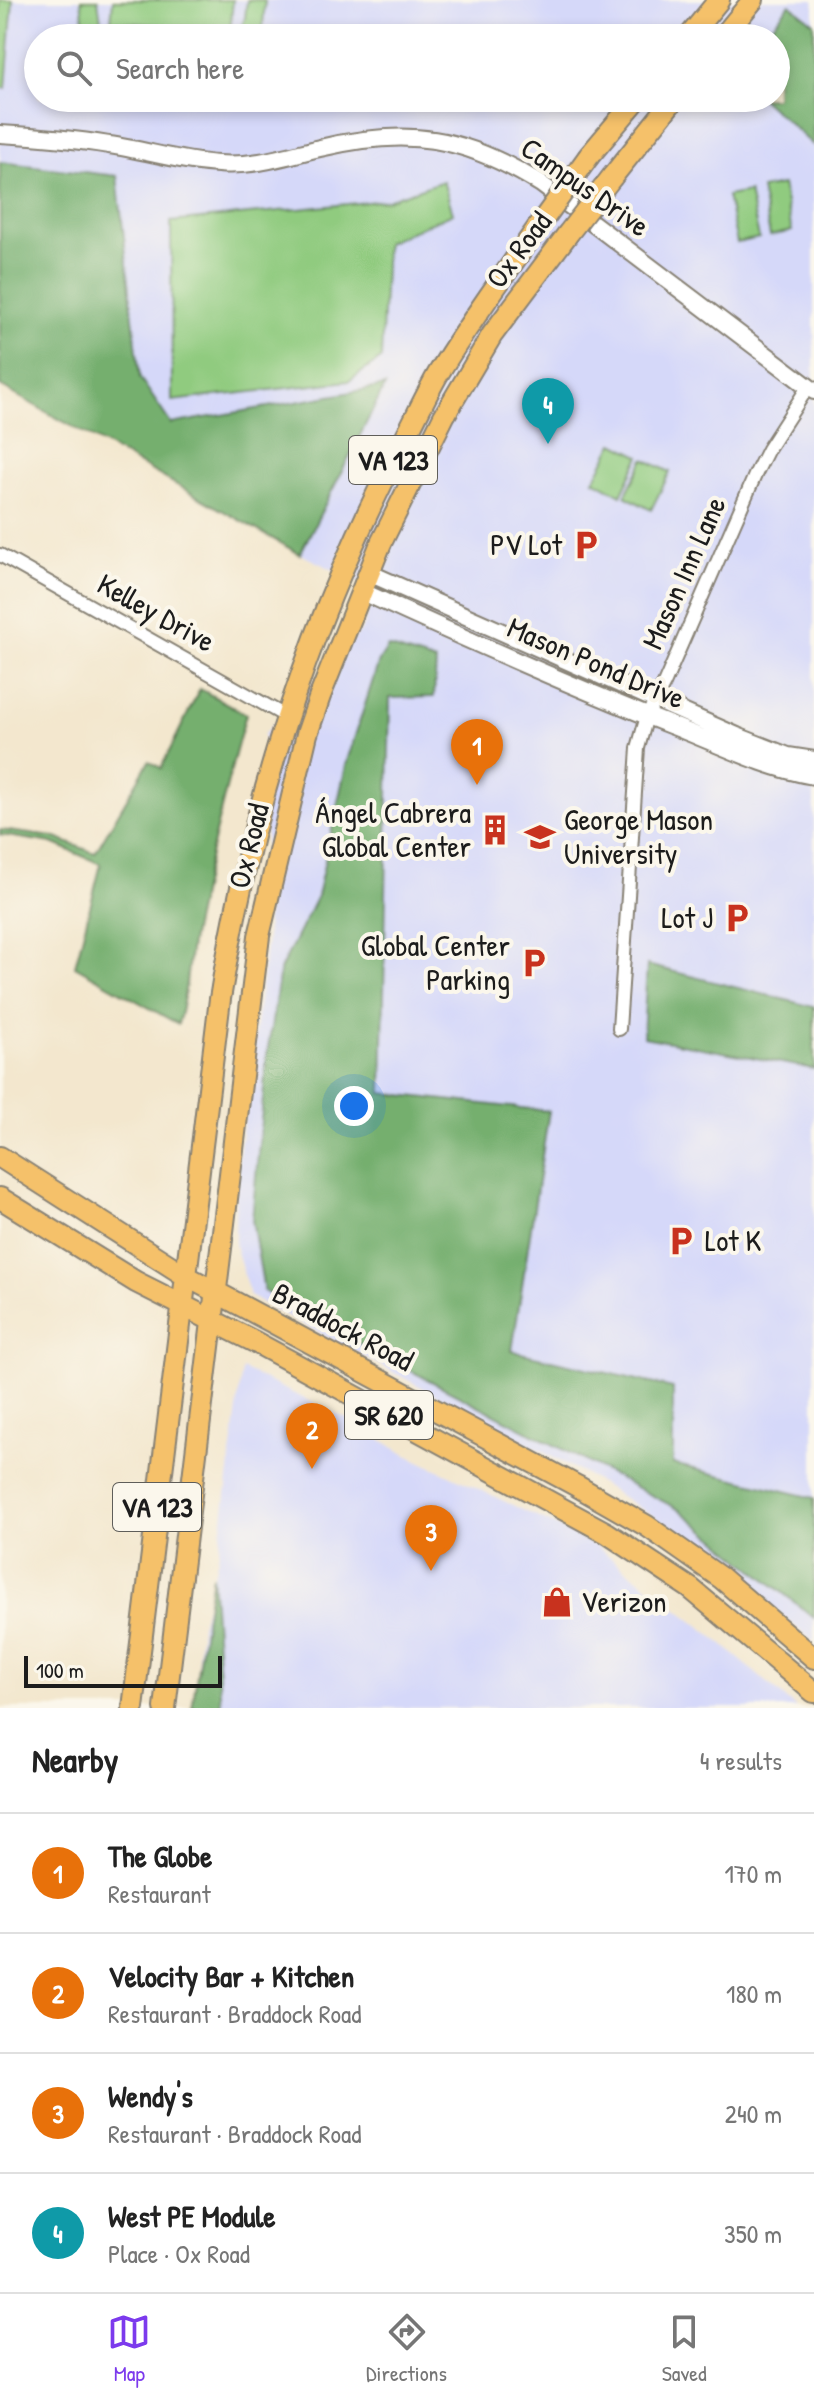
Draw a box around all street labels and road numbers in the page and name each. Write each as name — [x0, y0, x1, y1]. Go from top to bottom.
street label: Campus Drive — [513, 127, 658, 245]
street label: Ox Road — [476, 203, 560, 296]
road number: VA 123 — [349, 436, 437, 484]
street label: Mason Inn Lane — [632, 490, 735, 655]
street label: Kelley Drive — [91, 563, 222, 661]
street label: Mason Pond Drive — [502, 607, 691, 717]
street label: Ox Road — [218, 799, 278, 892]
street label: Braddock Road — [266, 1272, 421, 1380]
road number: SR 620 — [345, 1391, 433, 1439]
road number: VA 123 — [113, 1483, 201, 1531]

